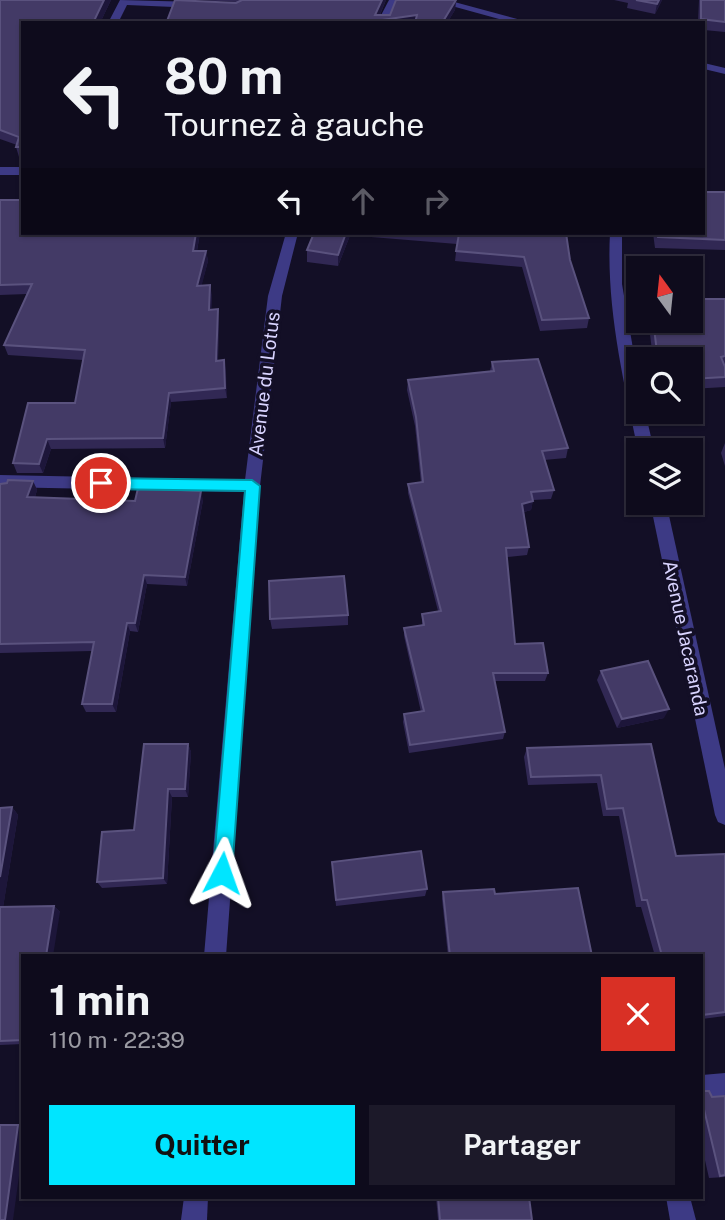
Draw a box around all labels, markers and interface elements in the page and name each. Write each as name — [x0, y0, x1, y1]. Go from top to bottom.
text: 80 m — [164, 47, 283, 105]
icon: left — [49, 49, 140, 140]
text: Tournez à gauche — [164, 106, 424, 143]
icon: left — [271, 182, 309, 220]
icon: ahead — [344, 182, 382, 220]
icon: right — [417, 182, 455, 220]
north arrow — [626, 256, 704, 332]
map controls — [626, 256, 703, 515]
street label: Avenue du Lotus — [244, 311, 284, 457]
button: search — [626, 347, 703, 424]
button: layers — [626, 438, 703, 515]
pin — [71, 453, 131, 513]
icon: arrive — [82, 464, 120, 502]
street label: Avenue Jacaranda — [659, 558, 713, 718]
position arrow — [185, 836, 259, 910]
text: 1 min — [49, 975, 150, 1024]
button: close — [601, 977, 675, 1051]
text: 110 m · 22:39 — [49, 1026, 185, 1053]
button: Quitter — [49, 1105, 355, 1185]
button: Partager — [369, 1105, 675, 1185]

